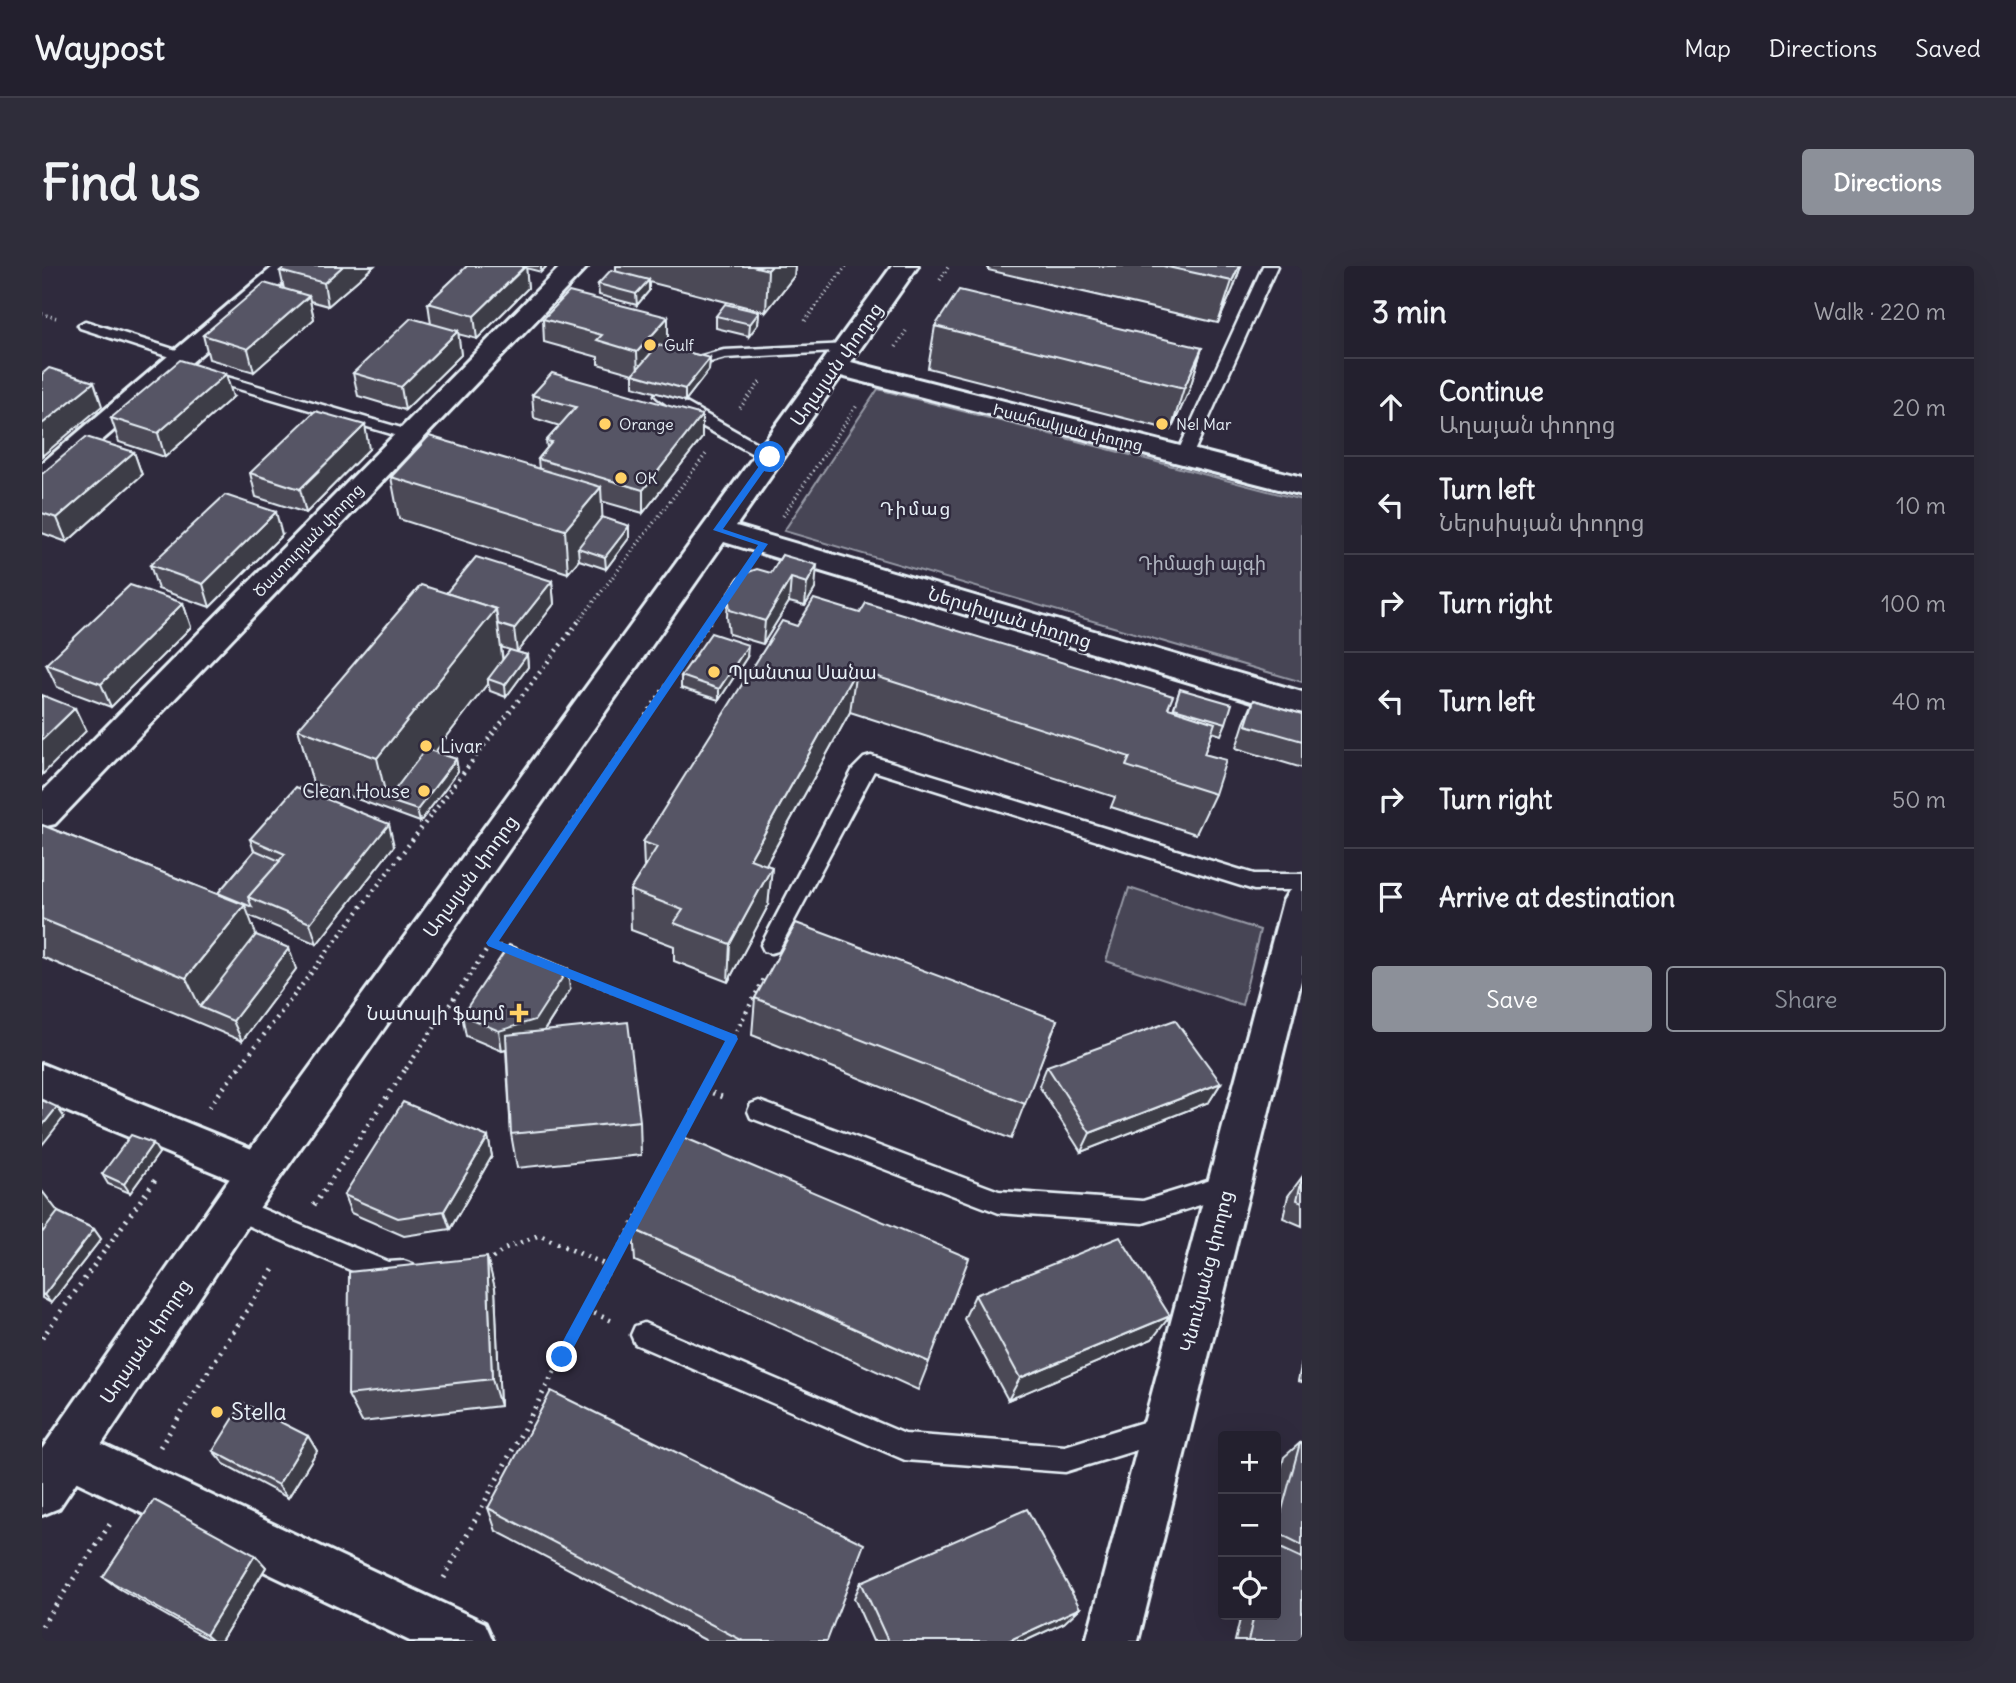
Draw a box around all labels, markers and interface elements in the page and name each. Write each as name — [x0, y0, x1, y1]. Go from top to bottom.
text: Waypost — [35, 27, 165, 69]
text: Map — [1684, 33, 1731, 63]
text: Directions — [1769, 33, 1877, 63]
text: Saved — [1915, 33, 1981, 63]
button: Directions — [1802, 149, 1974, 215]
text: Find us — [42, 152, 200, 213]
text: 3 min — [1372, 293, 1447, 331]
street label: Աղայան փողոց — [784, 297, 888, 431]
text: Walk · 220 m — [1814, 297, 1946, 326]
place label: Gulf — [664, 335, 694, 355]
marker: Gulf — [642, 337, 658, 353]
text: Continue — [1439, 375, 1544, 408]
icon: ahead — [1372, 388, 1410, 426]
text: 20 m — [1893, 393, 1946, 422]
street label: Իսահակյան փողոց — [991, 399, 1145, 455]
text: Աղայան փողոց — [1439, 410, 1615, 439]
place label: Orange — [619, 414, 674, 434]
place label: Nel Mar — [1176, 414, 1232, 434]
marker: Orange — [597, 416, 613, 432]
marker: Nel Mar — [1154, 416, 1170, 432]
route start — [754, 441, 785, 472]
place label: OK — [635, 468, 657, 488]
marker: OK — [613, 470, 629, 486]
text: Turn left — [1439, 473, 1535, 506]
street label: Ծատուրյան փողոց — [249, 479, 367, 601]
icon: left — [1372, 486, 1410, 524]
text: 10 m — [1896, 491, 1946, 520]
district label: Դիմաց — [880, 497, 952, 520]
text: Ներսիսյան փողոց — [1439, 508, 1644, 537]
park label: Դիմացի այգի — [1138, 551, 1266, 575]
street label: Ներսիսյան փողոց — [925, 581, 1095, 653]
icon: right — [1372, 584, 1410, 622]
text: Turn right — [1439, 587, 1552, 620]
text: 100 m — [1881, 589, 1946, 618]
place label: Պլանտա Սանա — [728, 660, 877, 684]
marker: Պլանտա Սանա — [706, 664, 722, 680]
icon: left — [1372, 682, 1410, 720]
text: Turn left — [1439, 685, 1535, 718]
text: 40 m — [1892, 687, 1946, 716]
place label: Livar — [440, 734, 483, 758]
marker: Livar — [418, 738, 434, 754]
place label: Clean House — [302, 779, 410, 803]
icon: right — [1372, 780, 1410, 818]
marker: Clean House — [416, 783, 432, 799]
text: Turn right — [1439, 783, 1552, 816]
text: 50 m — [1892, 785, 1946, 814]
street label: Աղայան փողոց — [417, 810, 523, 942]
icon: arrive — [1372, 878, 1410, 916]
text: Arrive at destination — [1439, 881, 1675, 914]
button: Save — [1372, 966, 1652, 1032]
button: Share — [1666, 966, 1946, 1032]
place label: Նատալի ֆարմ — [367, 1001, 505, 1025]
marker: Նատալի ֆարմ — [511, 1005, 527, 1021]
street label: Կնունյանց փողոց — [1174, 1188, 1238, 1354]
street label: Աղայան փողոց — [94, 1274, 196, 1408]
route end — [546, 1341, 577, 1372]
place label: Stella — [231, 1397, 287, 1426]
marker: Stella — [209, 1404, 225, 1420]
map controls — [1218, 1431, 1281, 1620]
button: + — [1218, 1431, 1281, 1494]
button: − — [1218, 1494, 1281, 1557]
button: locate — [1218, 1557, 1281, 1620]

